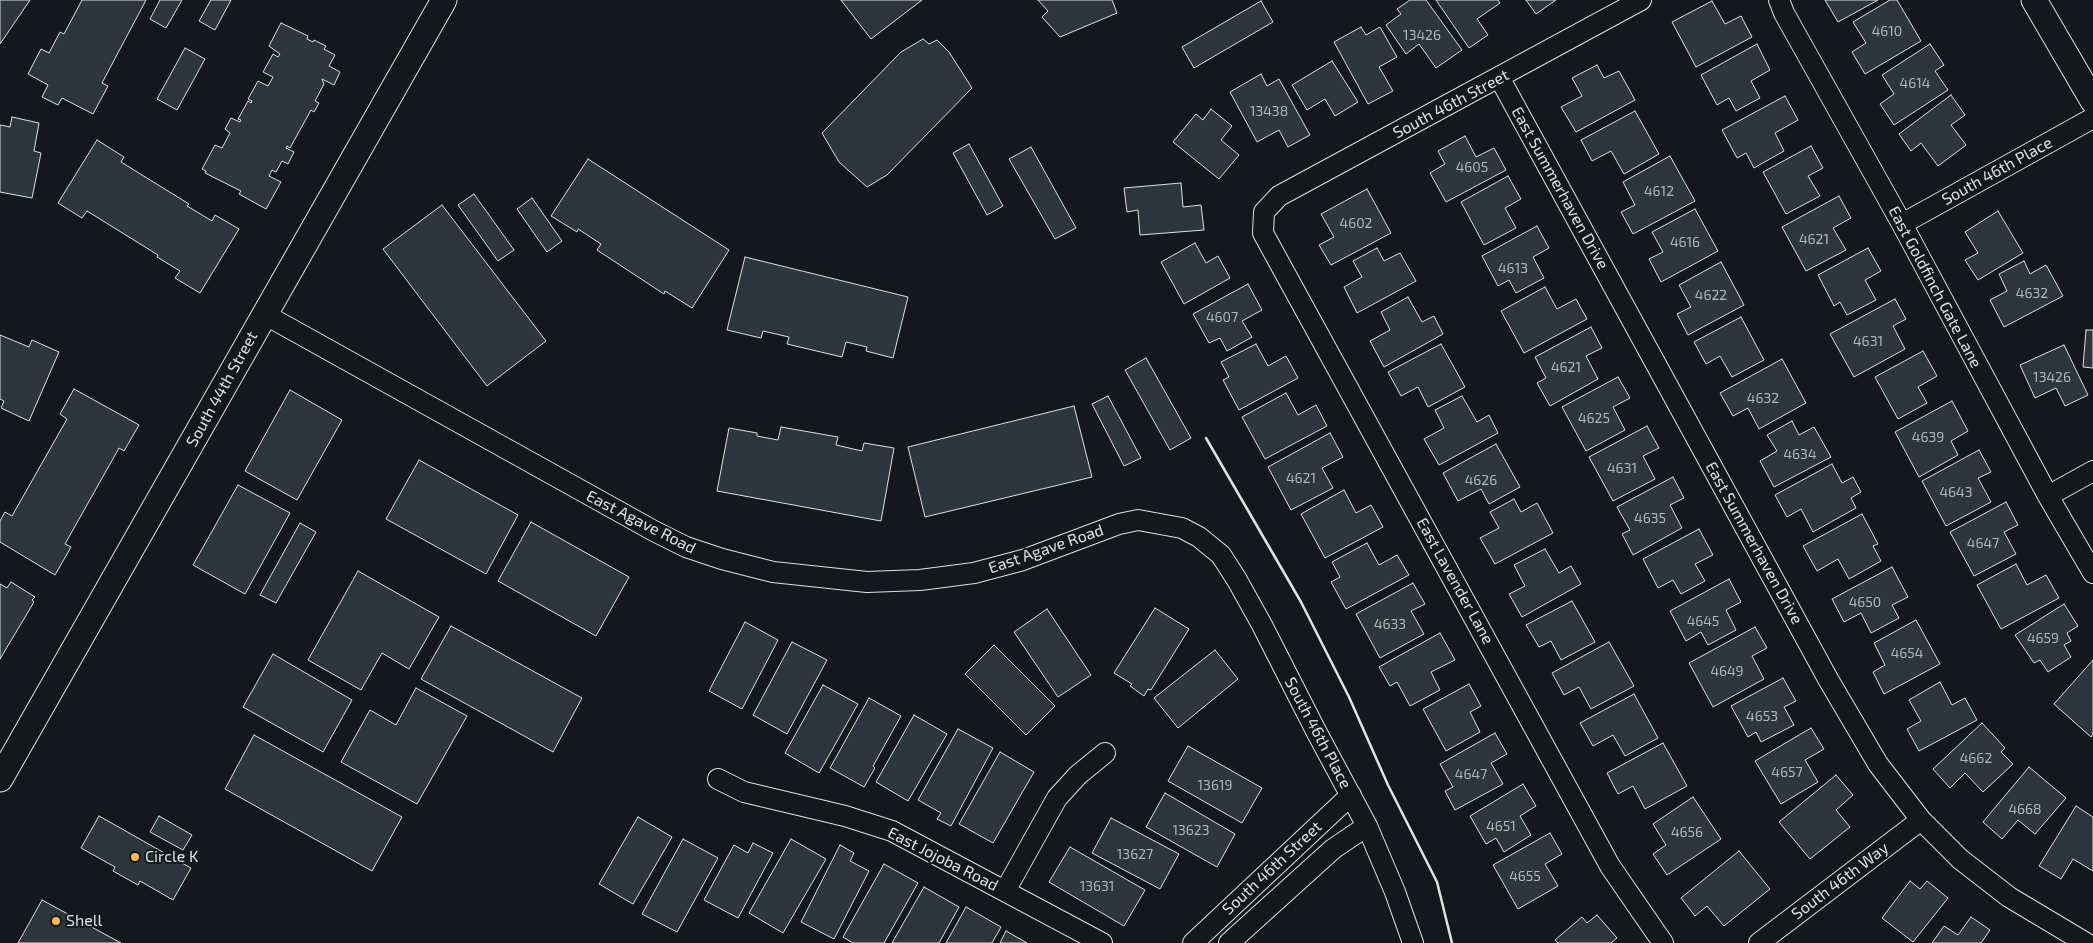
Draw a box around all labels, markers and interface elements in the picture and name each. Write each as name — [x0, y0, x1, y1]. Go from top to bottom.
house number: 4610 — [1872, 23, 1902, 39]
house number: 13426 — [1403, 27, 1441, 43]
street label: South 46th Street — [1390, 65, 1512, 143]
house number: 4614 — [1900, 75, 1930, 91]
house number: 13438 — [1250, 103, 1288, 119]
street label: East Summerhaven Drive — [1507, 104, 1613, 272]
street label: South 46th Place — [1938, 133, 2056, 209]
house number: 4605 — [1456, 159, 1488, 175]
house number: 4612 — [1644, 183, 1674, 199]
street label: East Goldfinch Gate Lane — [1884, 203, 1986, 371]
house number: 4602 — [1340, 215, 1372, 231]
house number: 4621 — [1799, 231, 1829, 247]
house number: 4616 — [1670, 234, 1700, 250]
house number: 4613 — [1498, 260, 1528, 276]
house number: 4632 — [2016, 285, 2048, 301]
house number: 4622 — [1695, 287, 1727, 303]
house number: 4607 — [1206, 309, 1238, 325]
street label: South 44th Street — [182, 328, 262, 450]
house number: 4631 — [1853, 333, 1883, 349]
house number: 4621 — [1551, 359, 1581, 375]
house number: 13426 — [2033, 369, 2071, 385]
house number: 4632 — [1747, 390, 1779, 406]
house number: 4625 — [1578, 410, 1610, 426]
house number: 4639 — [1912, 429, 1944, 445]
house number: 4634 — [1783, 446, 1817, 462]
street label: East Summerhaven Drive — [1701, 459, 1807, 627]
house number: 4631 — [1607, 460, 1637, 476]
house number: 4621 — [1286, 470, 1316, 486]
house number: 4626 — [1465, 472, 1497, 488]
house number: 4643 — [1939, 484, 1973, 500]
street label: East Agave Road — [583, 486, 699, 558]
house number: 4635 — [1634, 510, 1666, 526]
street label: East Lavender Lane — [1412, 514, 1498, 648]
street label: East Agave Road — [986, 520, 1106, 578]
house number: 4647 — [1967, 535, 1999, 551]
house number: 4650 — [1849, 594, 1881, 610]
house number: 4645 — [1687, 613, 1719, 629]
house number: 4633 — [1374, 616, 1406, 632]
house number: 4659 — [2027, 630, 2059, 646]
house number: 4654 — [1891, 645, 1923, 661]
house number: 4649 — [1710, 663, 1744, 679]
street label: South 46th Place — [1281, 674, 1355, 792]
house number: 4653 — [1746, 708, 1778, 724]
house number: 4662 — [1960, 750, 1992, 766]
house number: 4657 — [1771, 764, 1803, 780]
house number: 4647 — [1455, 766, 1487, 782]
house number: 13619 — [1198, 777, 1232, 793]
house number: 4668 — [2008, 801, 2042, 817]
street label: South 46th Street — [1218, 817, 1326, 919]
house number: 4651 — [1486, 818, 1516, 834]
house number: 13623 — [1172, 822, 1210, 838]
street label: East Jojoba Road — [885, 823, 1001, 895]
house number: 4656 — [1671, 824, 1703, 840]
street label: South 46th Way — [1788, 838, 1892, 924]
house number: 13627 — [1117, 846, 1153, 862]
place label: Circle K — [145, 847, 198, 867]
marker: Circle K — [129, 851, 141, 863]
house number: 4655 — [1509, 868, 1541, 884]
house number: 13631 — [1080, 878, 1114, 894]
place label: Shell — [66, 911, 102, 931]
marker: Shell — [50, 915, 62, 927]

